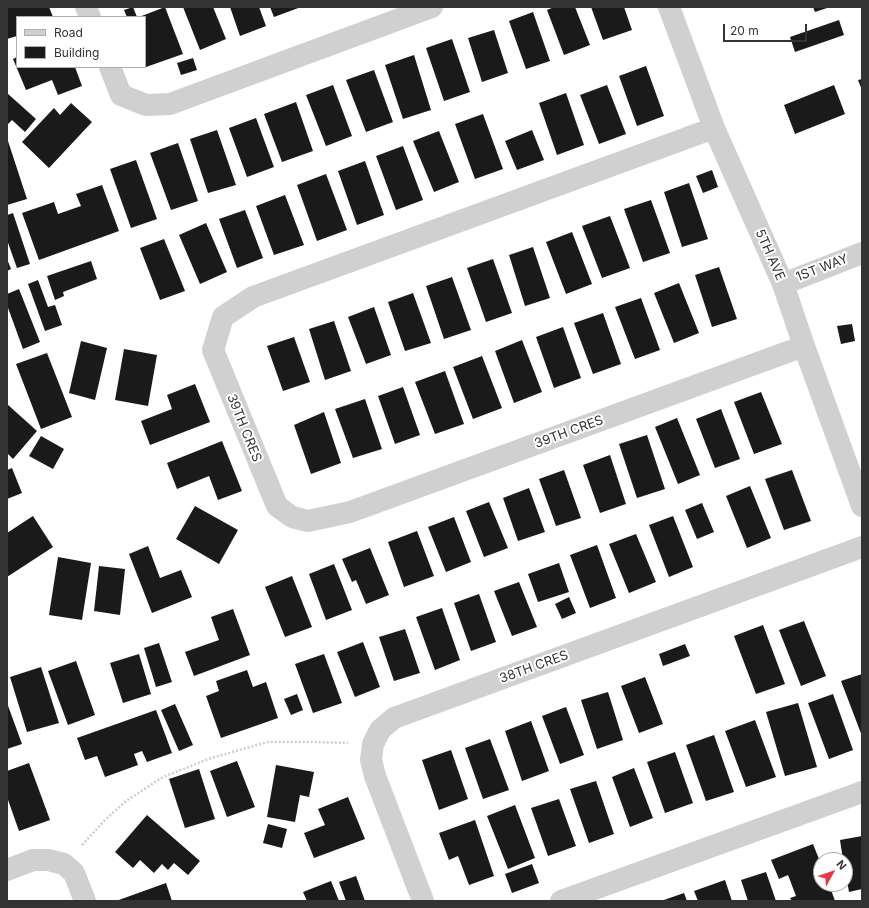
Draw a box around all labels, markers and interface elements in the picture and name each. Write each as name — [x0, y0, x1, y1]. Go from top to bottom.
legend — [16, 16, 146, 68]
scale bar — [725, 16, 809, 42]
text: 20 m — [730, 23, 759, 38]
text: Road — [54, 25, 83, 40]
text: Building — [54, 45, 99, 60]
street label: 5TH AVE — [752, 227, 788, 283]
street label: 1ST WAY — [794, 251, 850, 285]
street label: 39TH CRES — [223, 392, 265, 464]
street label: 39TH CRES — [533, 412, 605, 452]
street label: 38TH CRES — [498, 647, 570, 687]
north arrow — [813, 852, 853, 892]
text: N — [833, 857, 849, 873]

